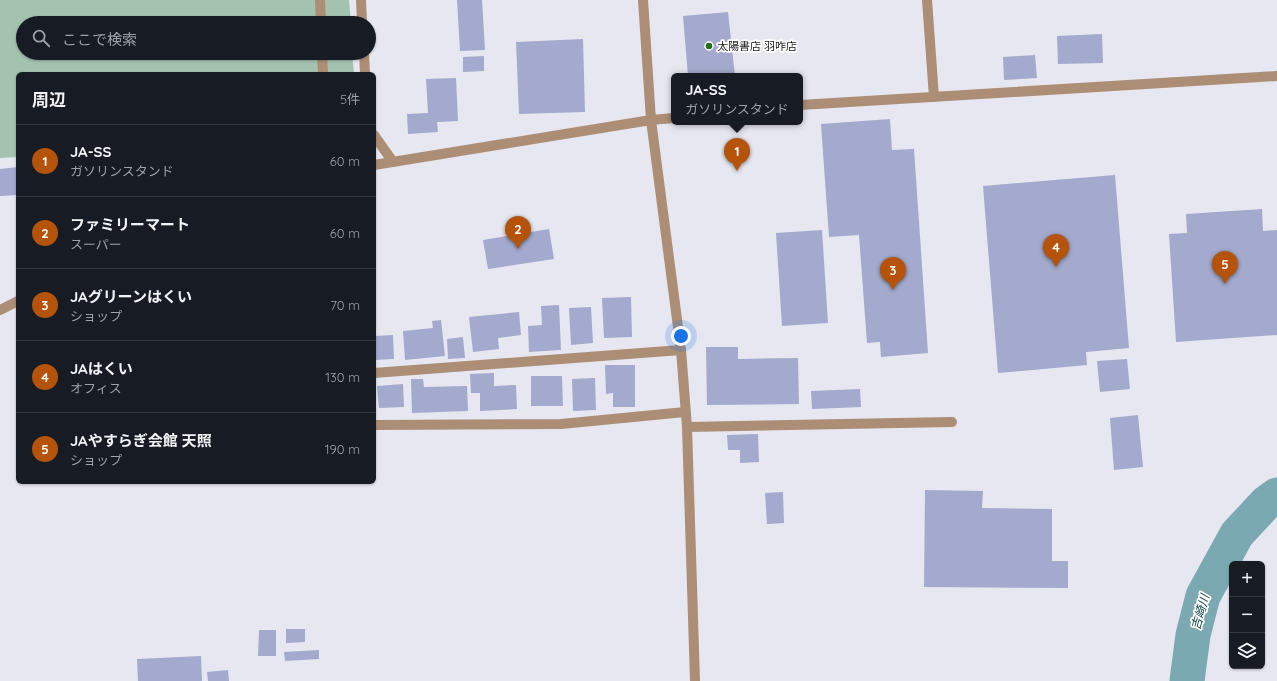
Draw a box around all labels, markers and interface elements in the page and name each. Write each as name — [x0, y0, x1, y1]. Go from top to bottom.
search box — [16, 16, 376, 60]
icon: search — [30, 27, 52, 49]
text: ここで検索 — [62, 30, 137, 49]
place label: 太陽書店 羽咋店 — [717, 39, 797, 53]
marker: 太陽書店 羽咋店 — [704, 41, 714, 51]
popup — [671, 73, 803, 125]
text: JA-SS — [685, 80, 727, 99]
text: 周辺 — [32, 89, 66, 110]
text: 5件 — [340, 91, 360, 107]
text: ガソリンスタンド — [685, 101, 789, 117]
pin: 1 — [724, 138, 750, 171]
text: JA-SS — [70, 142, 112, 161]
text: 1 — [42, 153, 48, 169]
text: 60 m — [330, 153, 360, 169]
text: ガソリンスタンド — [70, 163, 174, 179]
text: ファミリーマート — [70, 215, 190, 234]
pin: 2 — [505, 216, 531, 249]
text: 2 — [41, 225, 49, 241]
text: 60 m — [330, 225, 360, 241]
pin: 4 — [1043, 234, 1069, 267]
text: スーパー — [70, 236, 122, 252]
pin: 5 — [1212, 251, 1238, 284]
pin: 3 — [880, 257, 906, 290]
text: JAグリーンはくい — [70, 287, 192, 306]
text: 3 — [42, 297, 48, 313]
text: 70 m — [330, 297, 360, 313]
text: ショップ — [70, 308, 122, 324]
your location — [671, 326, 691, 346]
text: JAはくい — [70, 359, 133, 378]
text: 4 — [41, 369, 49, 385]
text: 130 m — [325, 369, 360, 385]
text: オフィス — [70, 380, 122, 396]
text: JAやすらぎ会館 天照 — [70, 431, 212, 450]
text: 5 — [41, 441, 49, 457]
text: 190 m — [325, 441, 360, 457]
text: ショップ — [70, 452, 122, 468]
map controls — [1229, 561, 1265, 669]
button: + — [1229, 561, 1265, 597]
water label: 吉崎川 — [1188, 591, 1213, 631]
button: − — [1229, 597, 1265, 633]
button: layers — [1229, 633, 1265, 669]

